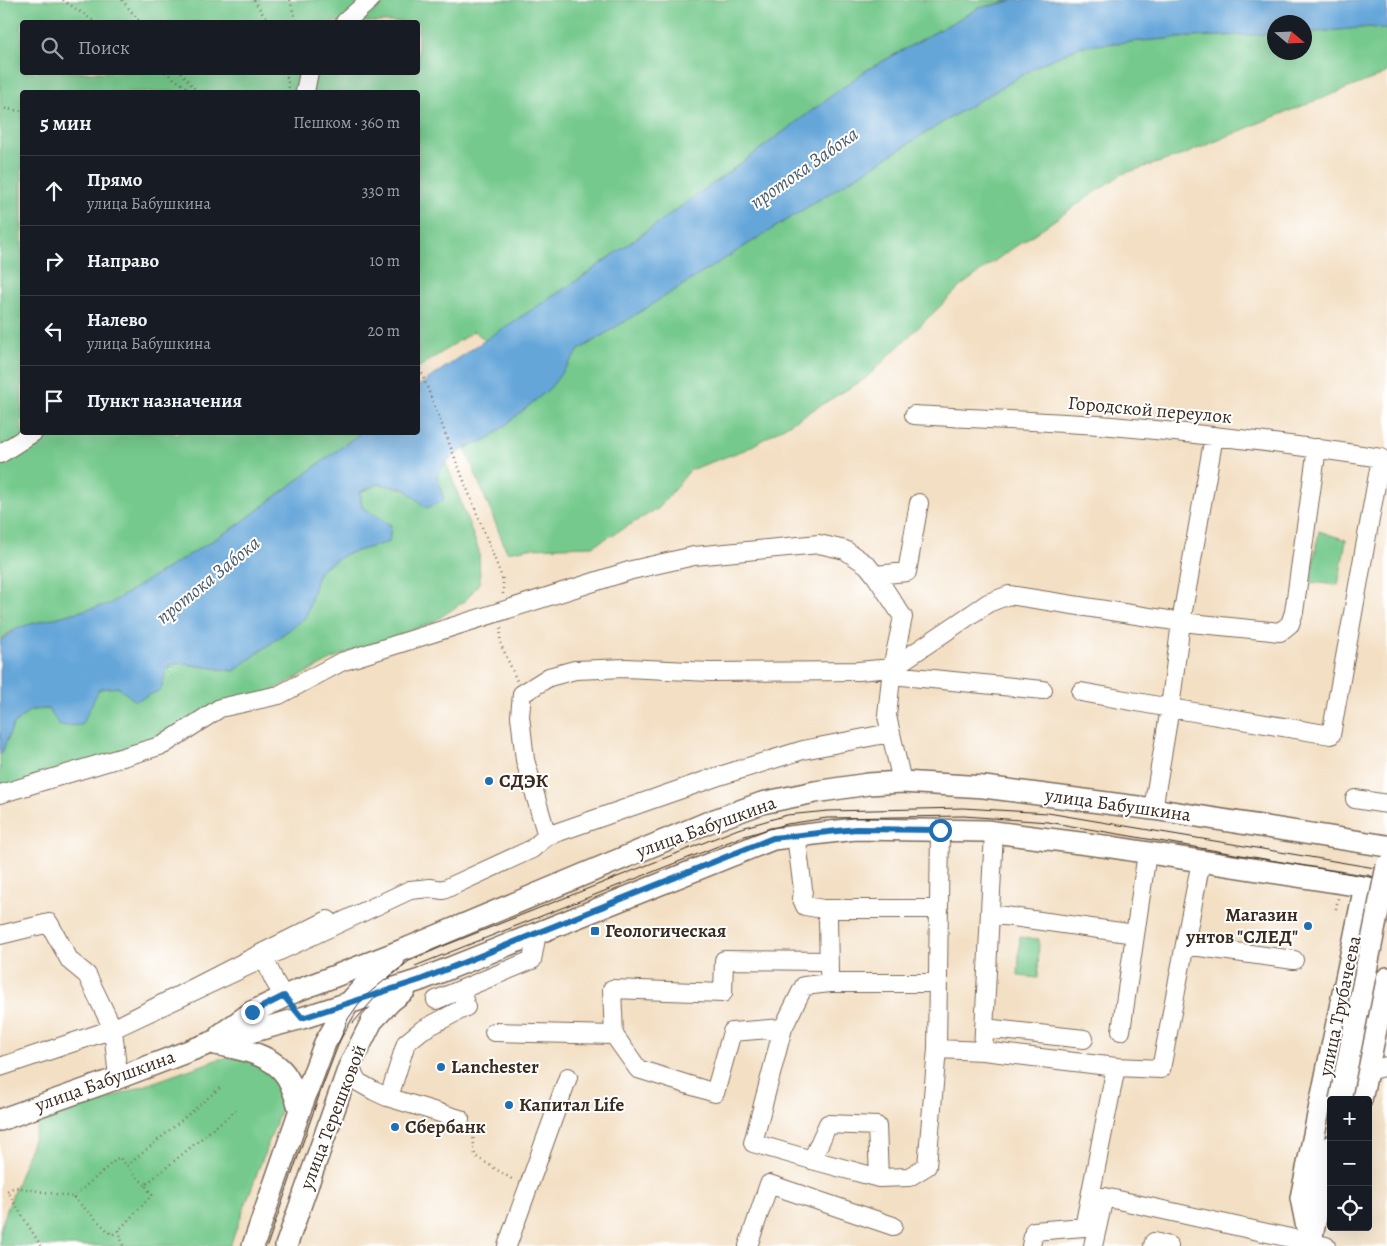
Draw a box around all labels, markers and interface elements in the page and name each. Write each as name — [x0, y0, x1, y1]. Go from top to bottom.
north arrow — [1267, 15, 1312, 60]
search box — [20, 20, 420, 75]
icon: search — [38, 34, 66, 62]
text: Поиск — [78, 35, 130, 61]
text: 5 мин — [40, 109, 92, 137]
text: Пешком · 360 m — [293, 112, 400, 134]
water label: протока Забока — [744, 121, 864, 215]
text: Прямо — [87, 167, 142, 193]
icon: ahead — [40, 177, 68, 205]
text: 330 m — [362, 180, 400, 202]
text: улица Бабушкина — [87, 193, 211, 215]
icon: right — [40, 247, 68, 275]
text: Направо — [87, 248, 159, 274]
text: 10 m — [370, 250, 400, 272]
text: Налево — [87, 307, 147, 333]
icon: left — [40, 317, 68, 345]
text: 20 m — [367, 320, 400, 342]
text: улица Бабушкина — [87, 333, 211, 355]
icon: arrive — [40, 387, 68, 415]
text: Пункт назначения — [87, 388, 242, 414]
street label: Городской переулок — [1067, 390, 1233, 430]
water label: протока Забока — [150, 530, 266, 630]
place label: СДЭК — [499, 768, 548, 794]
marker: СДЭК — [483, 775, 495, 787]
street label: улица Бабушкина — [1042, 782, 1193, 828]
street label: улица Бабушкина — [632, 790, 780, 865]
route start — [929, 819, 952, 842]
place label: Магазин унтов "СЛЕД" — [1185, 902, 1298, 950]
place label: Геологическая — [605, 918, 726, 944]
marker: Магазин унтов "СЛЕД" — [1302, 920, 1314, 932]
marker: Геологическая — [589, 925, 601, 937]
street label: улица Трубачеева — [1312, 933, 1368, 1080]
route end — [241, 1001, 264, 1024]
street label: улица Терешковой — [293, 1041, 373, 1194]
street label: улица Бабушкина — [31, 1044, 179, 1119]
place label: Lanchester — [451, 1054, 539, 1080]
marker: Lanchester — [435, 1061, 447, 1073]
place label: Капитал Life — [519, 1092, 624, 1118]
map controls — [1327, 1096, 1372, 1231]
button: + — [1327, 1096, 1372, 1141]
marker: Капитал Life — [503, 1099, 515, 1111]
place label: Сбербанк — [405, 1114, 486, 1140]
marker: Сбербанк — [389, 1121, 401, 1133]
button: − — [1327, 1141, 1372, 1186]
button: locate — [1327, 1186, 1372, 1231]

